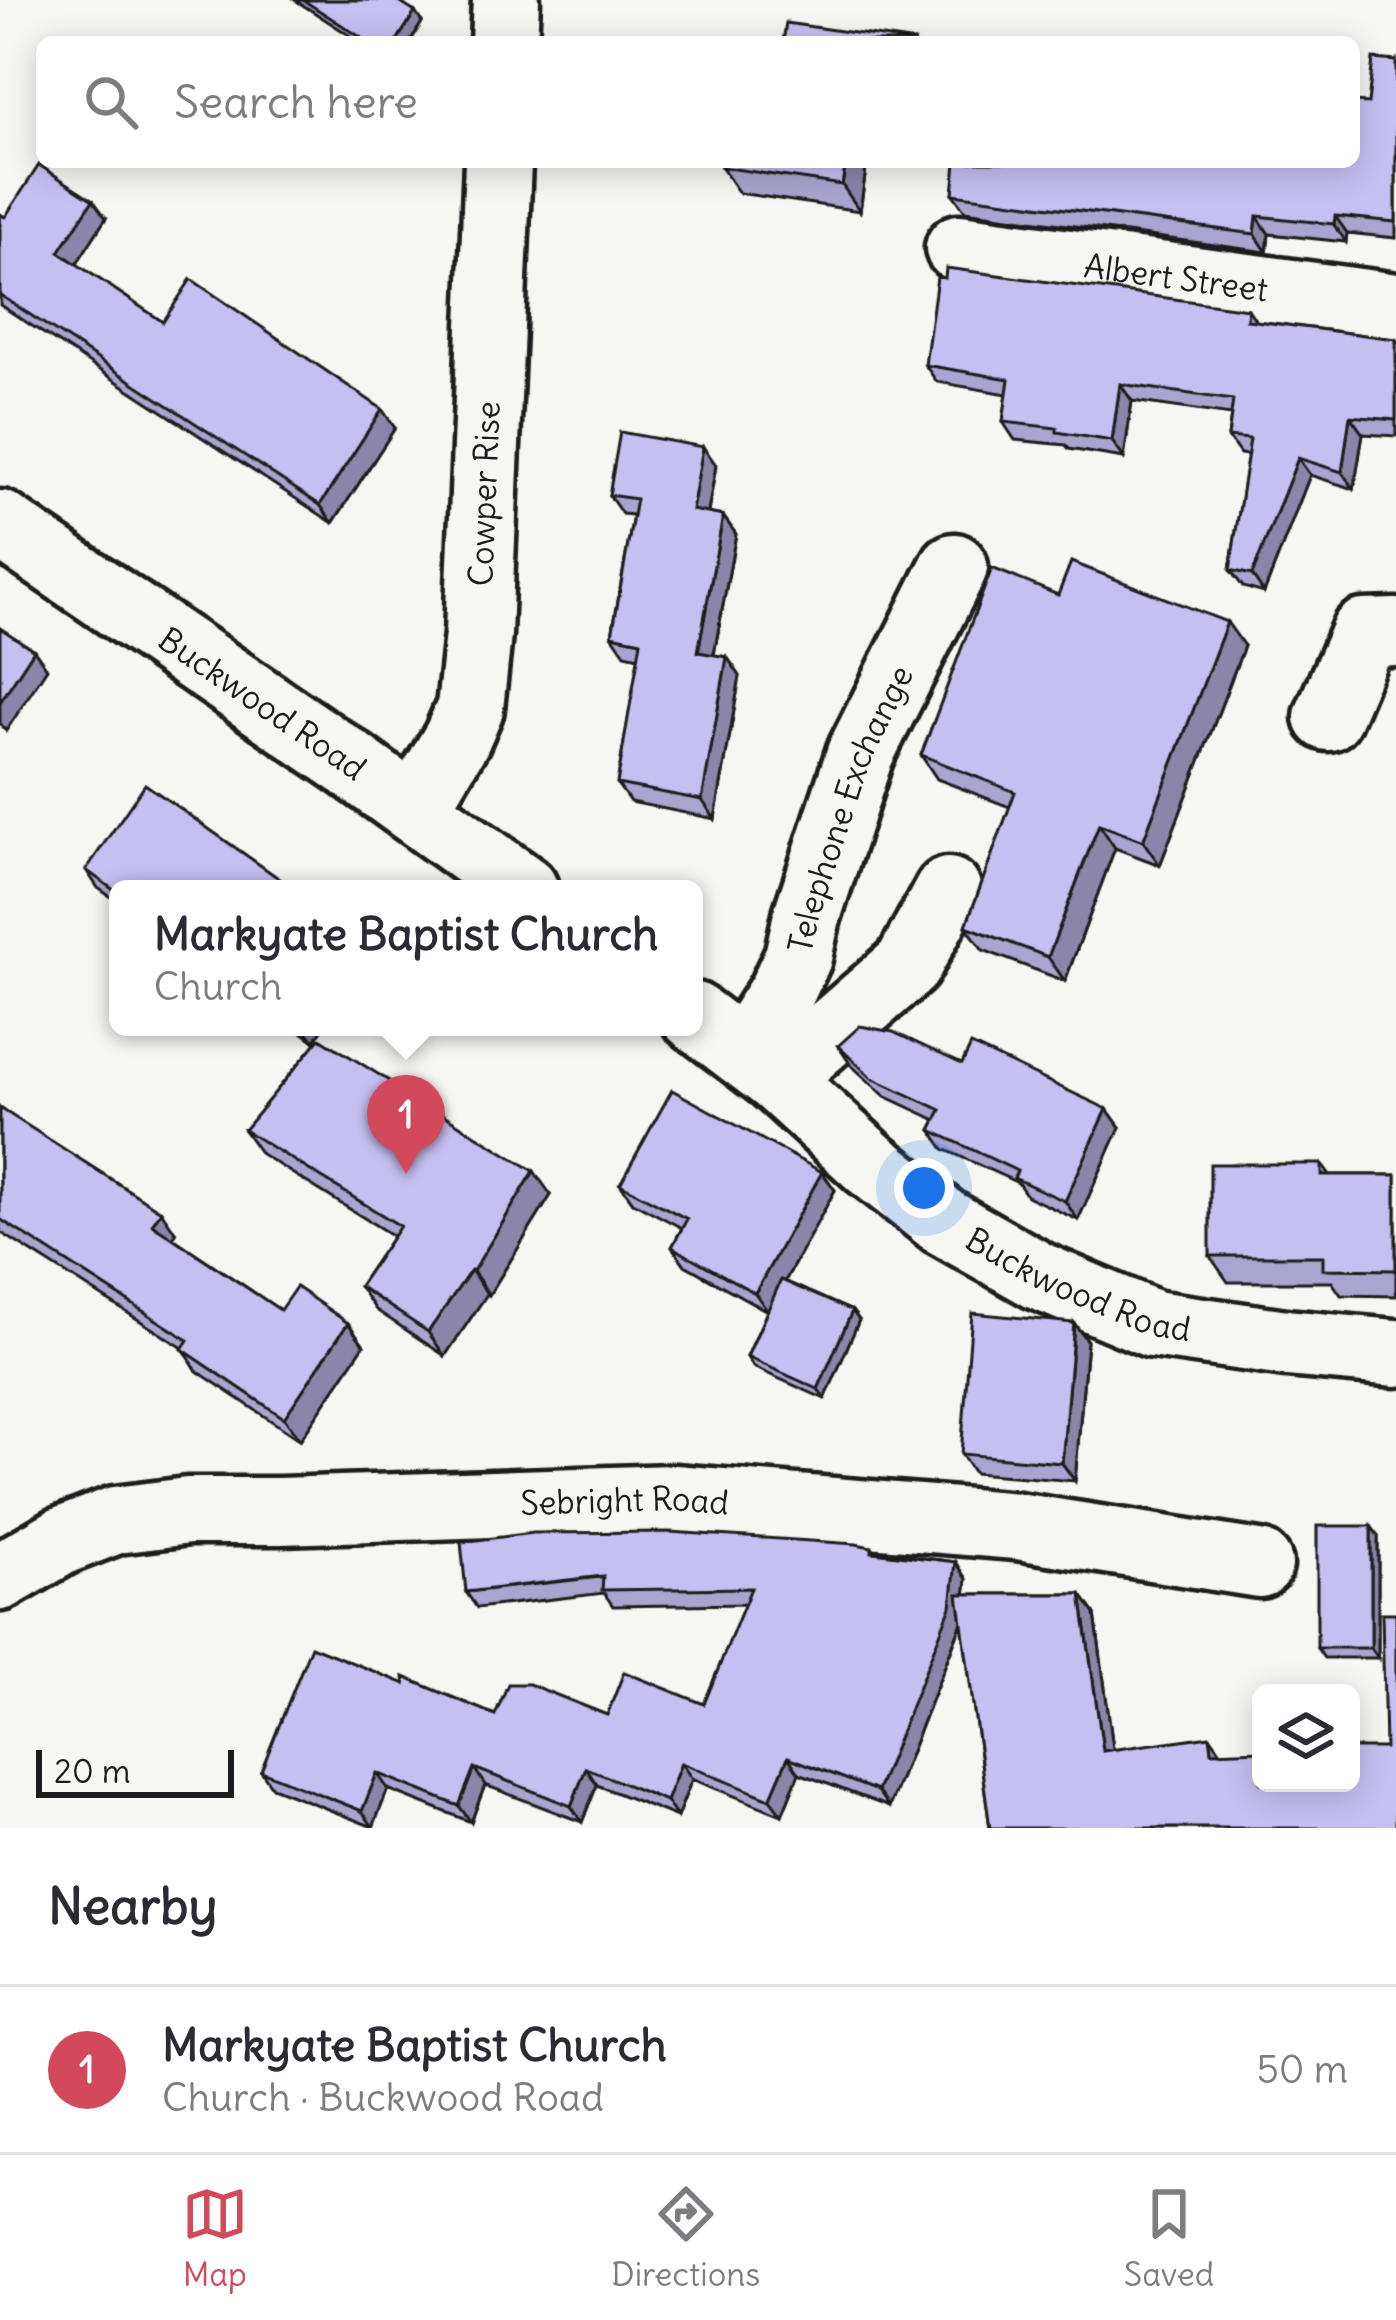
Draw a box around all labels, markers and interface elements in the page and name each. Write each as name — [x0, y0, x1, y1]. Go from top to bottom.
search box — [36, 36, 1360, 168]
icon: search — [78, 69, 144, 135]
text: Search here — [174, 74, 418, 130]
street label: Albert Street — [1081, 244, 1271, 311]
street label: Cowper Rise — [459, 400, 509, 587]
street label: Buckwood Road — [151, 618, 374, 789]
street label: Telephone Exchange — [779, 658, 922, 957]
popup — [109, 880, 703, 1036]
text: Markyate Baptist Church — [154, 906, 658, 962]
text: Church — [154, 962, 282, 1011]
pin: 1 — [367, 1075, 445, 1174]
your location — [894, 1158, 954, 1218]
street label: Buckwood Road — [959, 1218, 1193, 1350]
street label: Sebright Road — [520, 1477, 731, 1524]
map controls — [1252, 1684, 1360, 1792]
button: layers — [1252, 1684, 1360, 1792]
scale bar — [36, 1744, 234, 1797]
text: 20 m — [54, 1750, 131, 1792]
text: Nearby — [48, 1874, 217, 1938]
text: Markyate Baptist Church — [162, 2017, 667, 2073]
text: 1 — [79, 2045, 95, 2094]
text: 50 m — [1256, 2045, 1348, 2094]
text: Church · Buckwood Road — [162, 2073, 604, 2122]
tab: Map — [182, 2181, 248, 2295]
tab: Directions — [611, 2181, 760, 2295]
tab: Saved — [1124, 2181, 1214, 2295]

